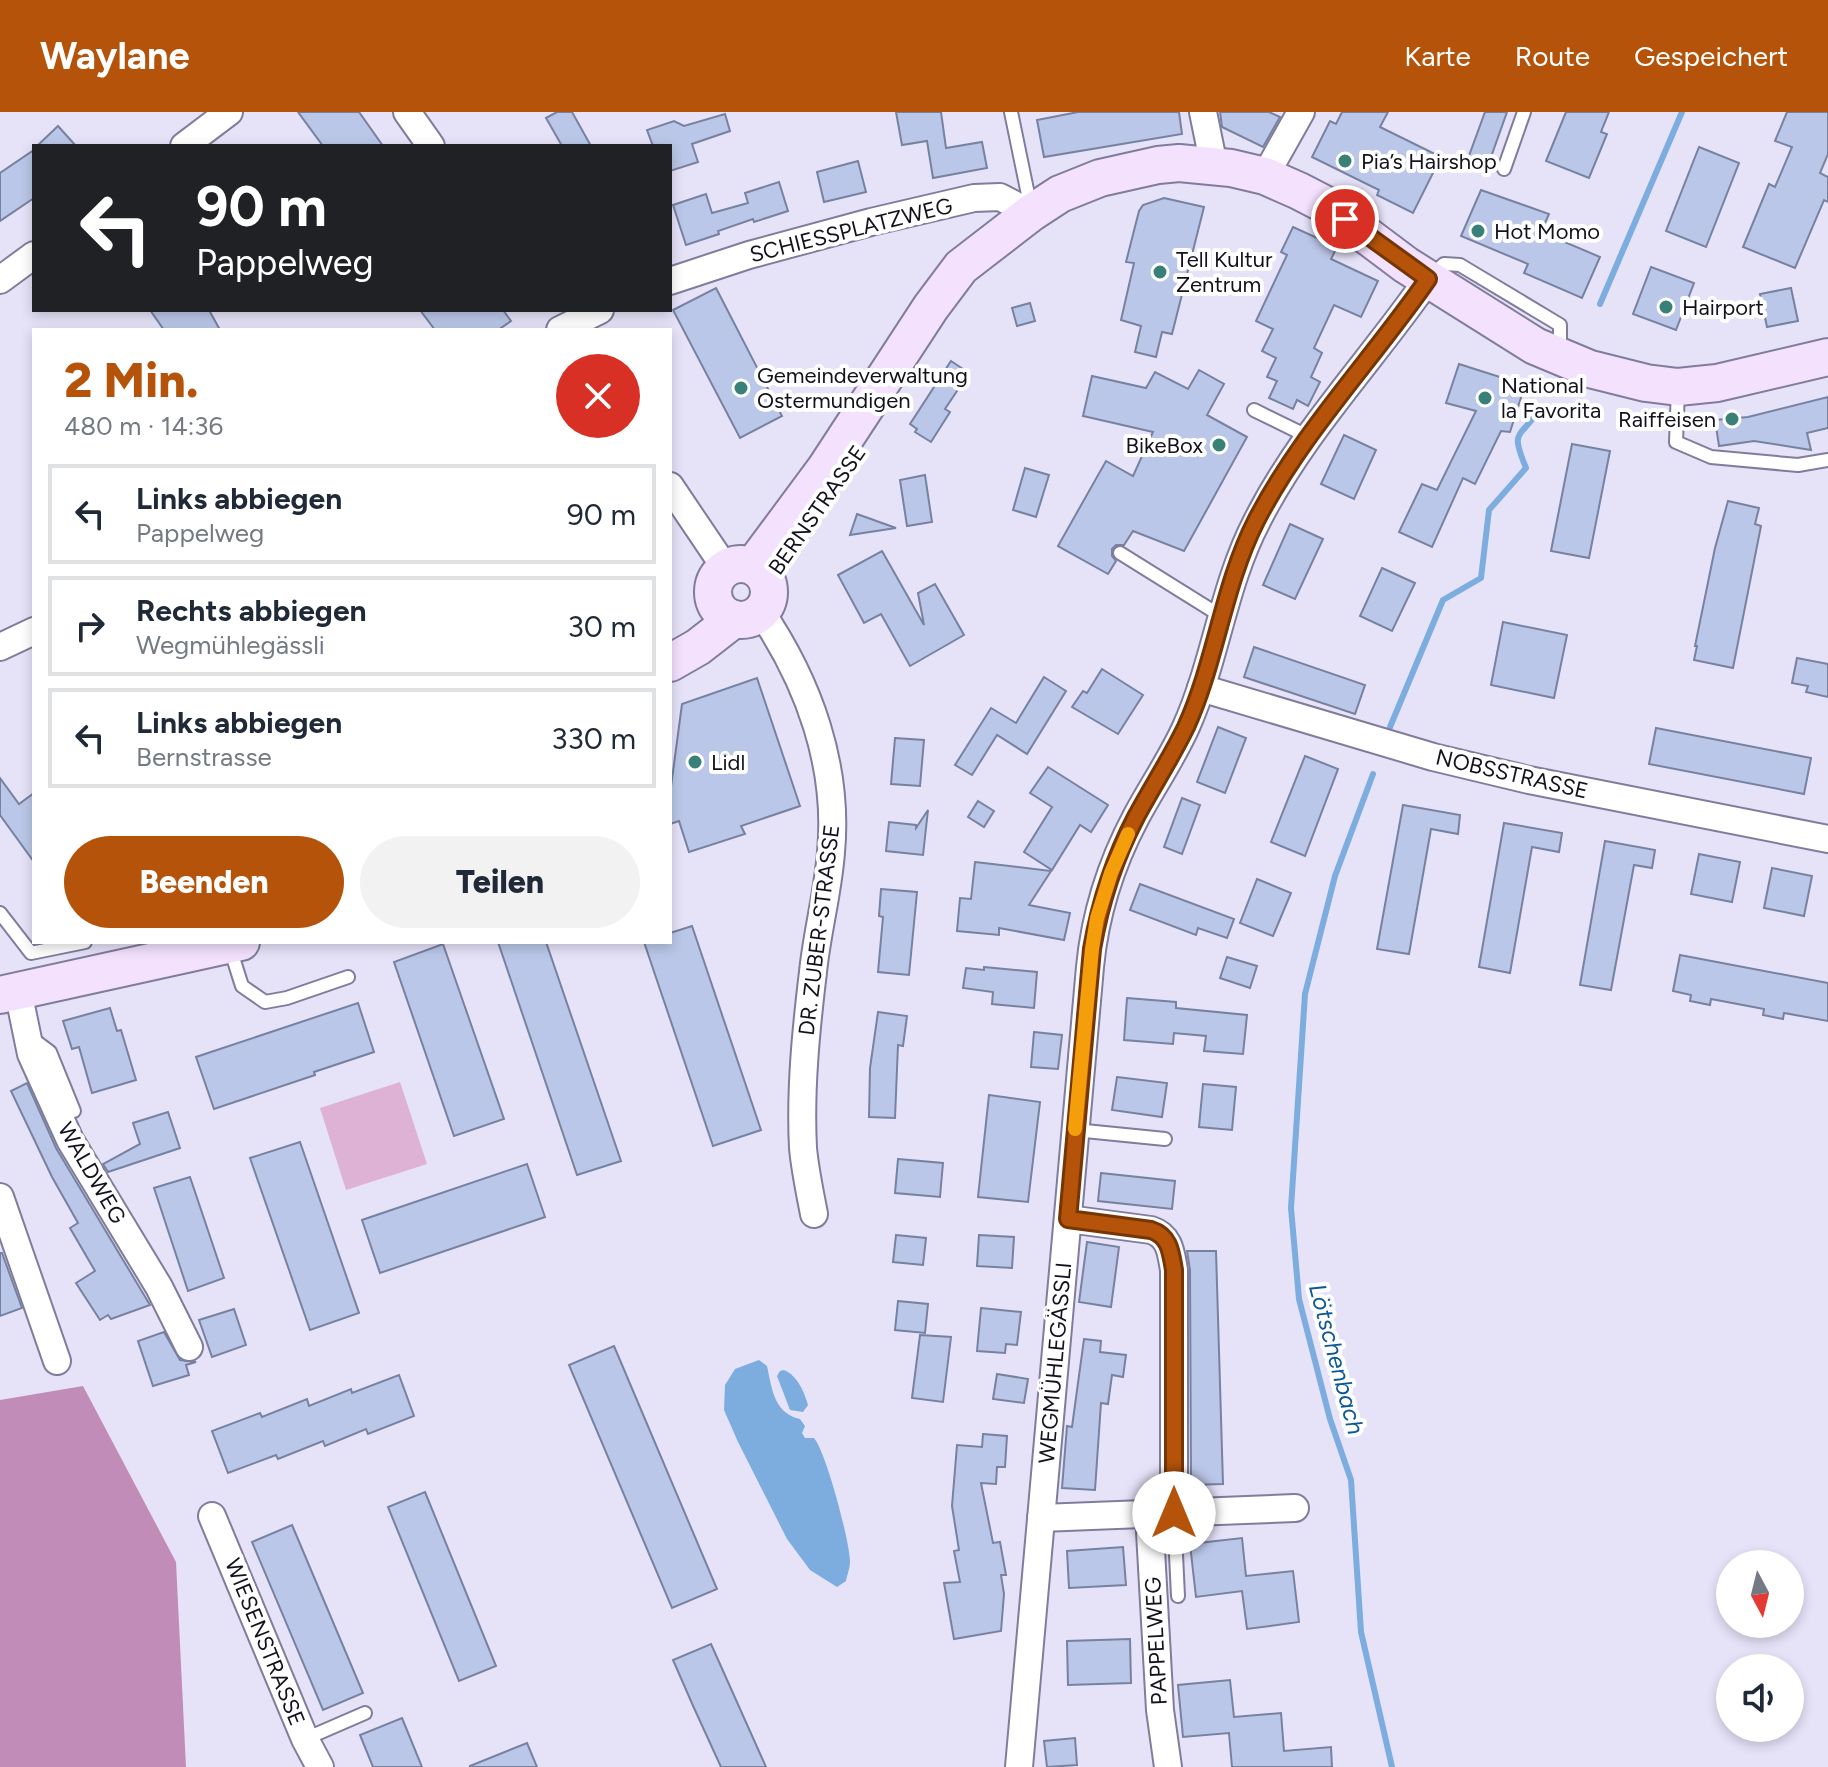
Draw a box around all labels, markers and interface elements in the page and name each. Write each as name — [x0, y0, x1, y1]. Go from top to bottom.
text: Waylane — [40, 33, 190, 79]
text: Karte — [1404, 39, 1471, 73]
text: Route — [1515, 39, 1590, 73]
text: Gespeichert — [1634, 39, 1788, 73]
place label: Pia’s Hairshop — [1361, 148, 1497, 175]
marker: Pia’s Hairshop — [1336, 152, 1354, 170]
text: 90 m — [196, 173, 327, 240]
icon: left — [64, 176, 168, 280]
pin — [1311, 185, 1379, 253]
street label: SCHIESSPLATZWEG — [747, 192, 955, 268]
icon: arrive — [1323, 197, 1367, 241]
place label: Hot Momo — [1494, 218, 1600, 245]
marker: Hot Momo — [1469, 222, 1487, 240]
text: Pappelweg — [196, 241, 374, 284]
place label: Tell Kultur Zentrum — [1176, 246, 1273, 298]
marker: Tell Kultur Zentrum — [1151, 263, 1169, 281]
place label: Hairport — [1682, 294, 1764, 321]
marker: Hairport — [1657, 298, 1675, 316]
text: 2 Min. — [64, 351, 198, 409]
button: close — [556, 354, 640, 438]
place label: Gemeindeverwaltung Ostermundigen — [757, 362, 968, 414]
place label: National la Favorita — [1501, 372, 1601, 424]
marker: Gemeindeverwaltung Ostermundigen — [732, 379, 750, 397]
marker: National la Favorita — [1476, 389, 1494, 407]
place label: Raiffeisen — [1618, 406, 1716, 433]
text: 480 m · 14:36 — [64, 410, 223, 442]
marker: Raiffeisen — [1723, 410, 1741, 428]
place label: BikeBox — [1125, 432, 1204, 459]
marker: BikeBox — [1210, 436, 1228, 454]
street label: BERNSTRASSE — [762, 440, 872, 580]
text: Links abbiegen — [136, 480, 342, 517]
icon: left — [68, 492, 112, 536]
text: 90 m — [567, 496, 636, 533]
text: Pappelweg — [136, 517, 264, 549]
text: Rechts abbiegen — [136, 592, 367, 629]
icon: right — [68, 604, 112, 648]
text: 30 m — [568, 608, 636, 645]
text: Wegmühlegässli — [136, 629, 325, 661]
text: Links abbiegen — [136, 704, 342, 741]
icon: left — [68, 716, 112, 760]
text: 330 m — [551, 720, 636, 757]
text: Bernstrasse — [136, 741, 272, 773]
street label: NOBSSTRASSE — [1433, 743, 1591, 805]
place label: Lidl — [711, 749, 745, 776]
marker: Lidl — [686, 753, 704, 771]
street label: DR. ZUBER-STRASSE — [793, 823, 845, 1037]
button: Beenden — [64, 836, 344, 928]
button: Teilen — [360, 836, 640, 928]
street label: WALDWEG — [52, 1118, 132, 1228]
street label: WEGMÜHLEGÄSSLI — [1033, 1261, 1077, 1465]
water label: Lötschenbach — [1303, 1281, 1371, 1437]
position arrow — [1132, 1471, 1216, 1555]
north arrow — [1716, 1550, 1804, 1638]
map controls — [1716, 1550, 1804, 1742]
street label: WIESENSTRASSE — [219, 1554, 311, 1730]
street label: PAPPELWEG — [1139, 1576, 1173, 1706]
button: sound — [1716, 1654, 1804, 1742]

